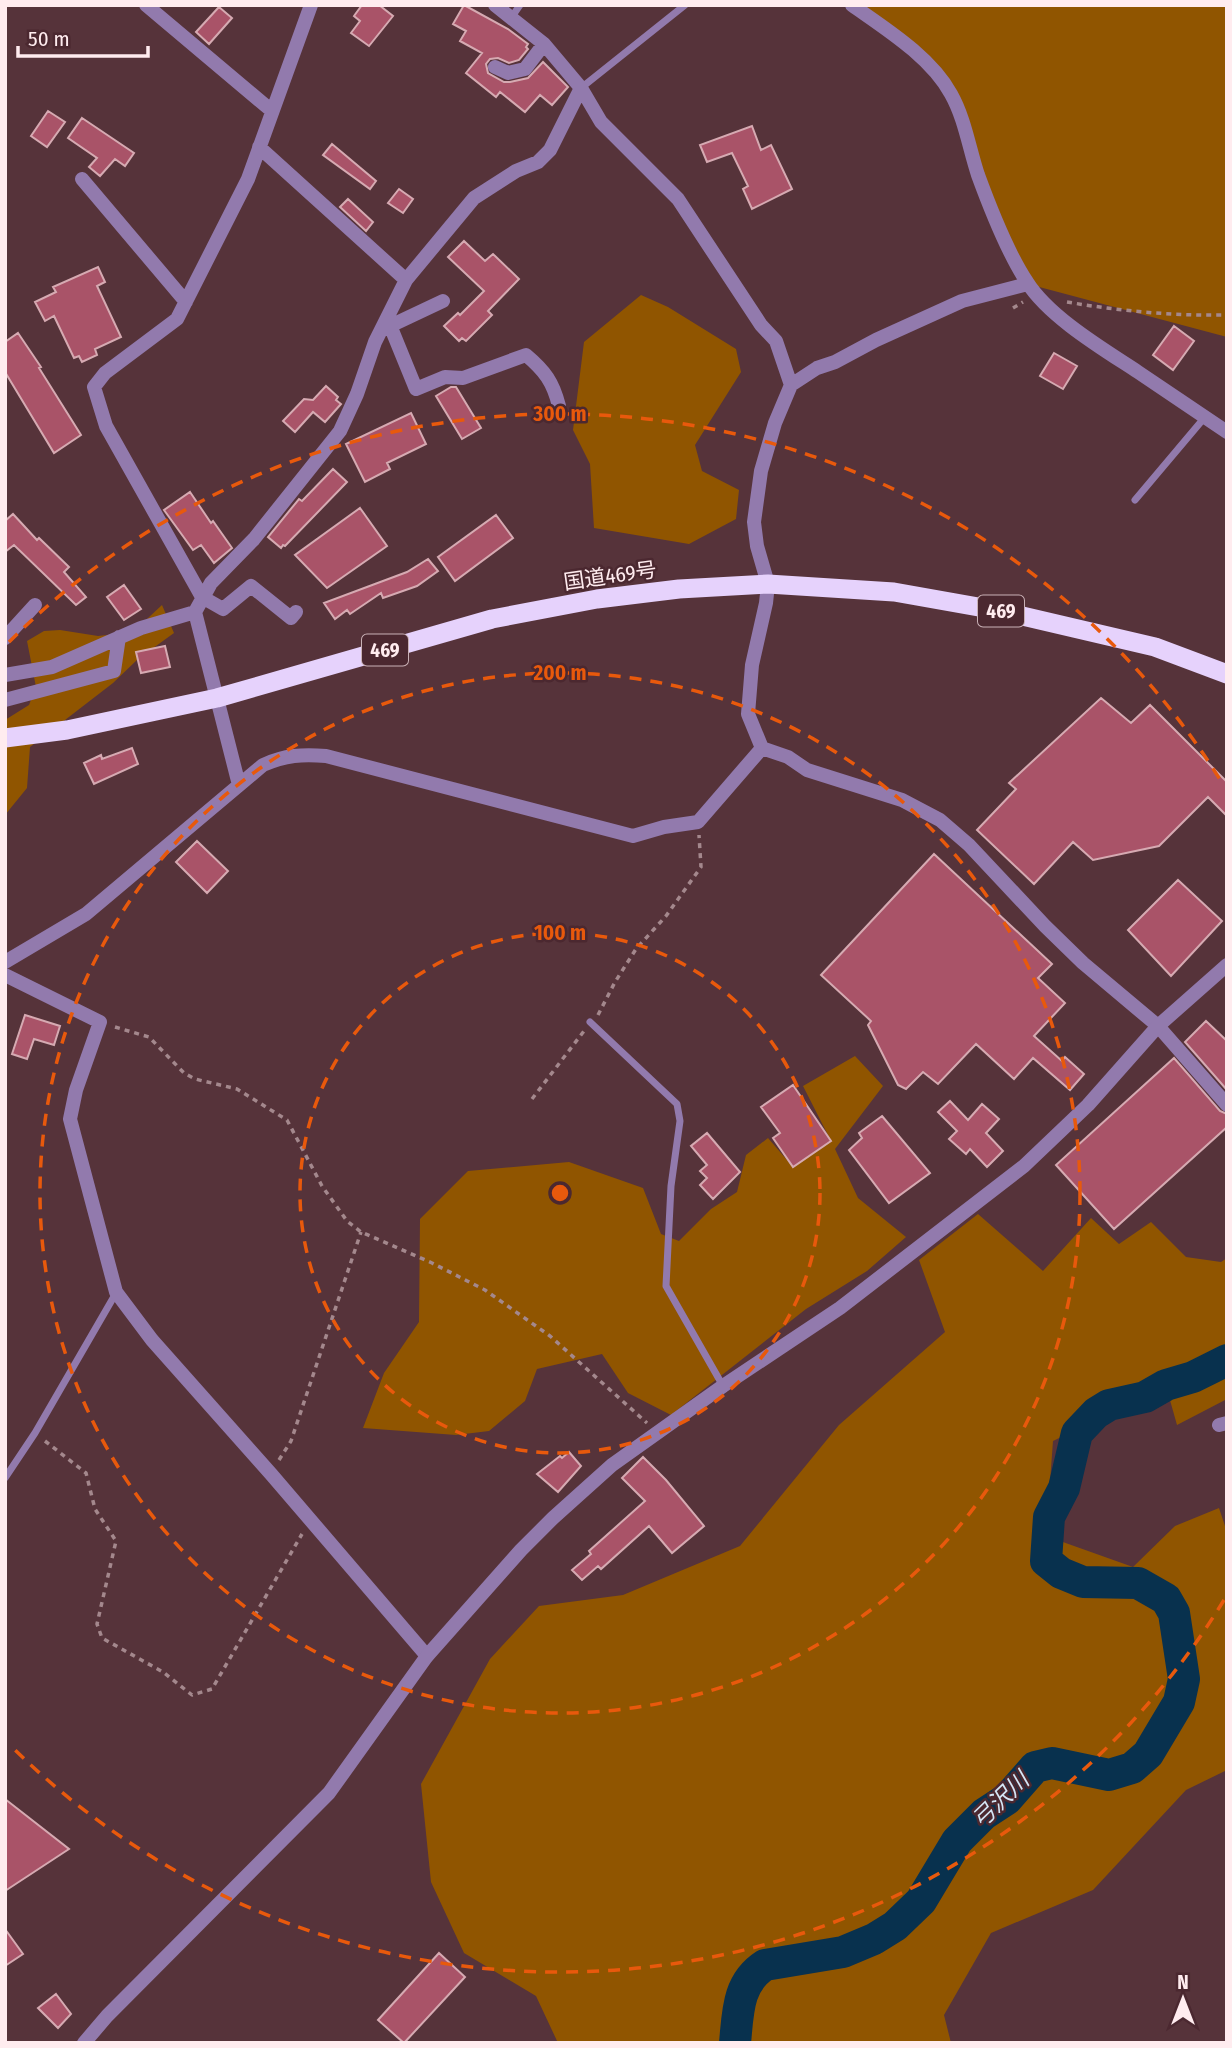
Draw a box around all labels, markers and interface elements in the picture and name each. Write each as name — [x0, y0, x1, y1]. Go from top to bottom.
scale bar — [18, 14, 147, 58]
text: 50 m — [28, 26, 70, 52]
text: 300 m — [532, 401, 587, 427]
street label: 国道469号 — [562, 557, 658, 595]
road number: 469 — [978, 596, 1024, 626]
road number: 469 — [362, 635, 408, 666]
text: 200 m — [532, 660, 587, 686]
text: 100 m — [534, 920, 586, 946]
centre of rings — [548, 1181, 572, 1205]
water label: 弓沢川 — [965, 1764, 1037, 1834]
north arrow — [1148, 1964, 1218, 2034]
text: N — [1177, 1971, 1189, 1994]

